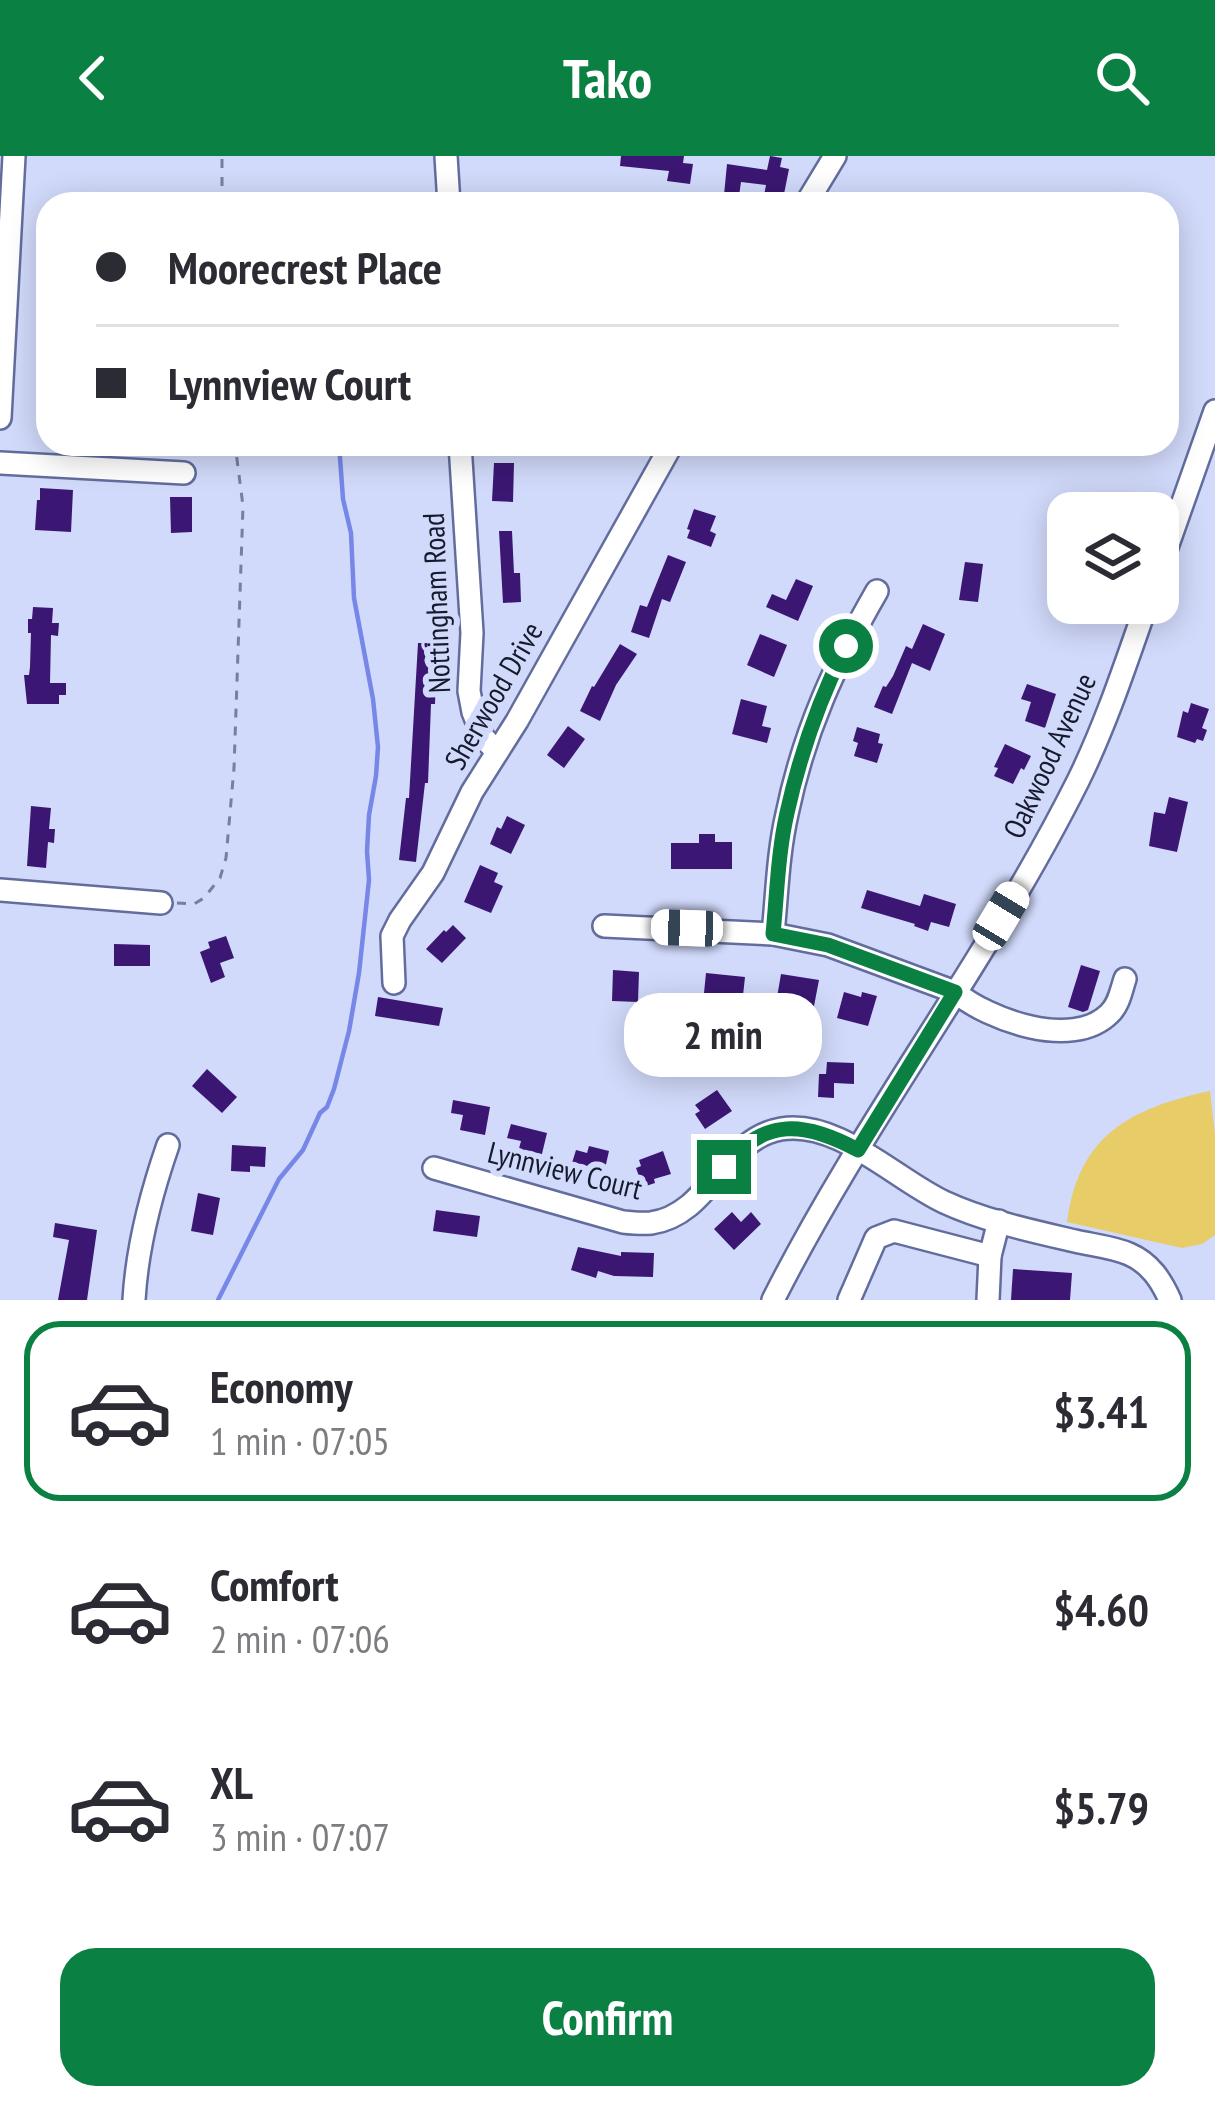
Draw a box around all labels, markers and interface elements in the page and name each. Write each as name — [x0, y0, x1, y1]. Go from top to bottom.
text: Tako — [563, 43, 652, 113]
icon: back — [60, 45, 126, 111]
icon: search — [1089, 45, 1155, 111]
text: Moorecrest Place — [168, 238, 442, 296]
text: Lynnview Court — [168, 354, 411, 412]
map controls — [1047, 492, 1179, 624]
button: layers — [1047, 492, 1179, 624]
street label: Nottingham Road — [413, 512, 458, 694]
street label: Sherwood Drive — [435, 615, 551, 776]
route start — [819, 619, 873, 673]
street label: Oakwood Avenue — [993, 667, 1104, 844]
car — [967, 876, 1035, 956]
car — [650, 909, 724, 947]
callout: 2 min — [625, 993, 823, 1077]
text: 2 min — [684, 1009, 762, 1060]
street label: Lynnview Court — [484, 1132, 647, 1208]
route end — [697, 1140, 751, 1194]
icon: car — [66, 1357, 174, 1465]
text: Economy — [210, 1357, 353, 1415]
text: $3.41 — [1053, 1382, 1149, 1440]
text: 1 min · 07:05 — [210, 1415, 390, 1466]
icon: car — [66, 1555, 174, 1663]
text: Comfort — [210, 1555, 339, 1613]
text: $4.60 — [1053, 1580, 1149, 1638]
text: 2 min · 07:06 — [210, 1613, 390, 1664]
icon: car — [66, 1753, 174, 1861]
text: XL — [210, 1753, 253, 1811]
text: $5.79 — [1053, 1778, 1149, 1836]
text: 3 min · 07:07 — [210, 1811, 390, 1862]
button: Confirm — [60, 1948, 1155, 2086]

